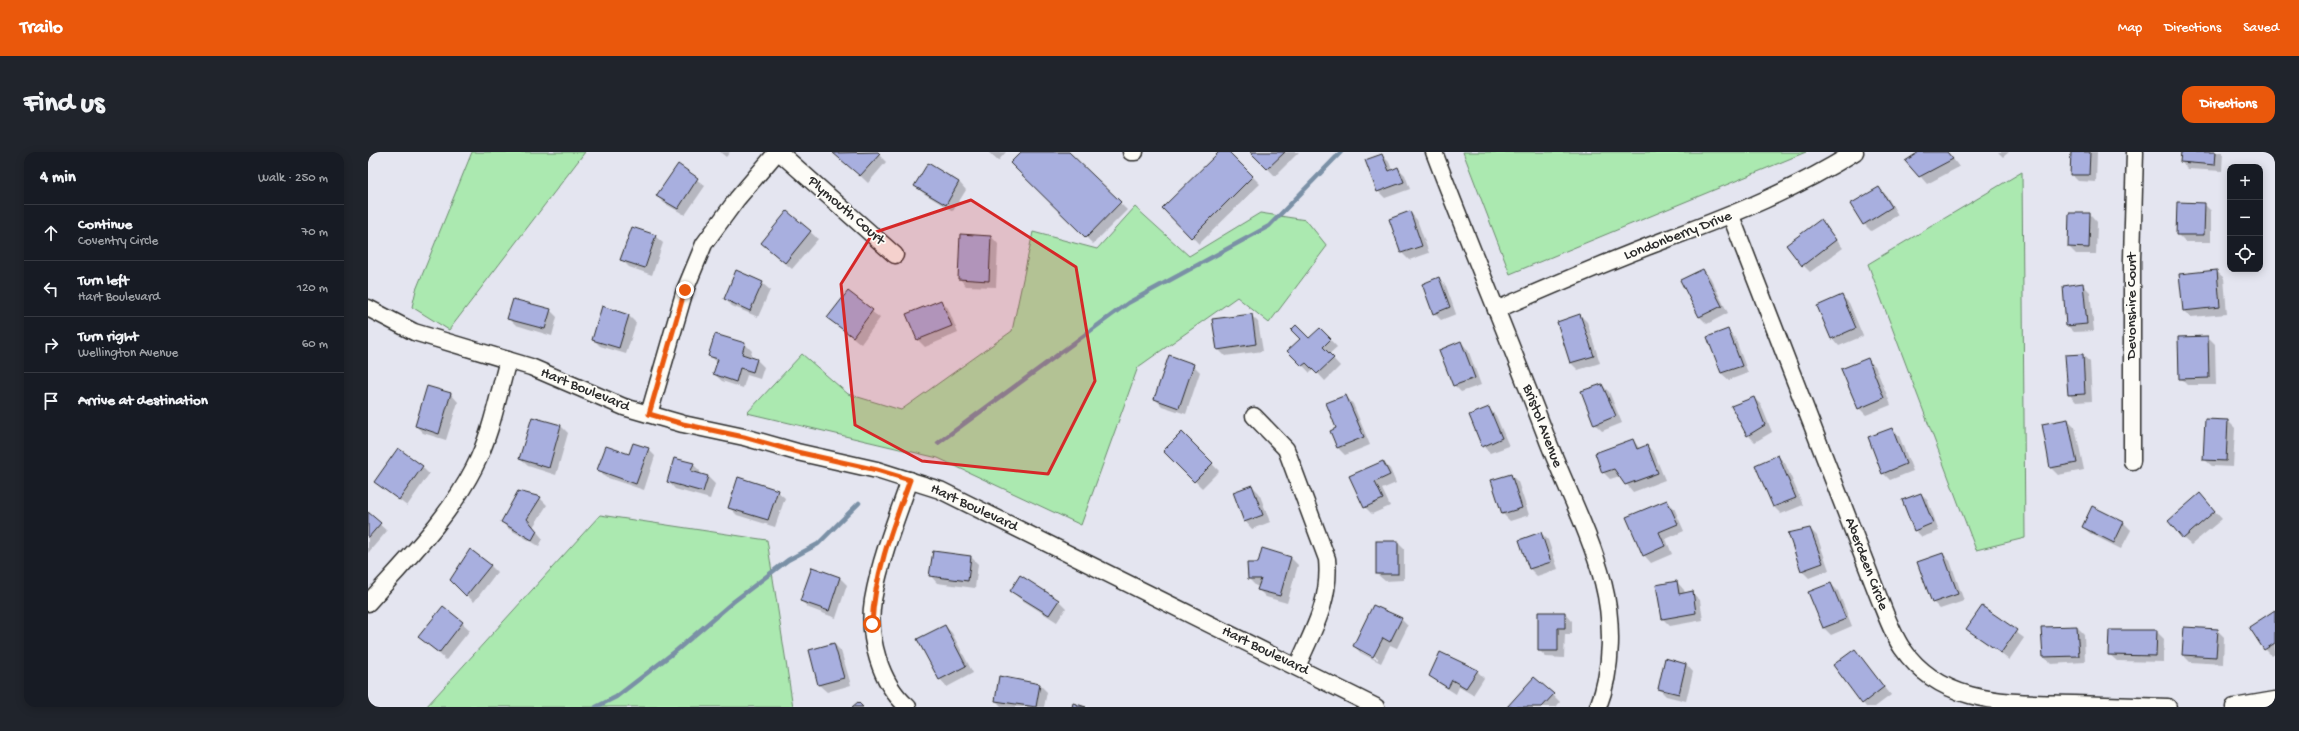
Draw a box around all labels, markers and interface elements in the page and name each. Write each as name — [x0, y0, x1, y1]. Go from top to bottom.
text: Trailo — [20, 17, 63, 40]
text: Map — [2118, 20, 2142, 37]
text: Directions — [2164, 20, 2221, 37]
text: Saved — [2243, 20, 2279, 37]
button: Directions — [2182, 86, 2275, 123]
text: Find us — [24, 88, 104, 121]
map controls — [2227, 164, 2263, 272]
button: + — [2227, 164, 2263, 200]
text: 4 min — [40, 168, 76, 188]
text: Walk · 250 m — [258, 171, 328, 186]
street label: Plymouth Court — [803, 172, 890, 251]
button: − — [2227, 200, 2263, 236]
street label: Londonberry Drive — [1622, 207, 1735, 265]
text: Continue — [78, 216, 132, 234]
icon: ahead — [40, 222, 62, 244]
text: 70 m — [302, 225, 328, 240]
text: Coventry Circle — [78, 234, 158, 249]
button: locate — [2227, 236, 2263, 272]
street label: Devonshire Court — [2123, 251, 2141, 360]
text: Turn left — [78, 272, 129, 290]
icon: left — [40, 278, 62, 300]
text: 120 m — [297, 281, 328, 296]
route end — [676, 281, 694, 299]
text: Hart Boulevard — [78, 290, 160, 305]
text: Turn right — [78, 328, 138, 346]
icon: right — [40, 334, 62, 356]
text: 60 m — [302, 337, 328, 352]
text: Wellington Avenue — [78, 346, 178, 361]
street label: Hart Boulevard — [538, 364, 633, 416]
street label: Bristol Avenue — [1518, 381, 1566, 470]
icon: arrive — [40, 390, 62, 412]
text: Arrive at destination — [78, 392, 208, 410]
street label: Hart Boulevard — [927, 480, 1022, 537]
street label: Aberdeen Circle — [1840, 515, 1892, 613]
route start — [863, 615, 881, 633]
street label: Hart Boulevard — [1219, 622, 1312, 680]

